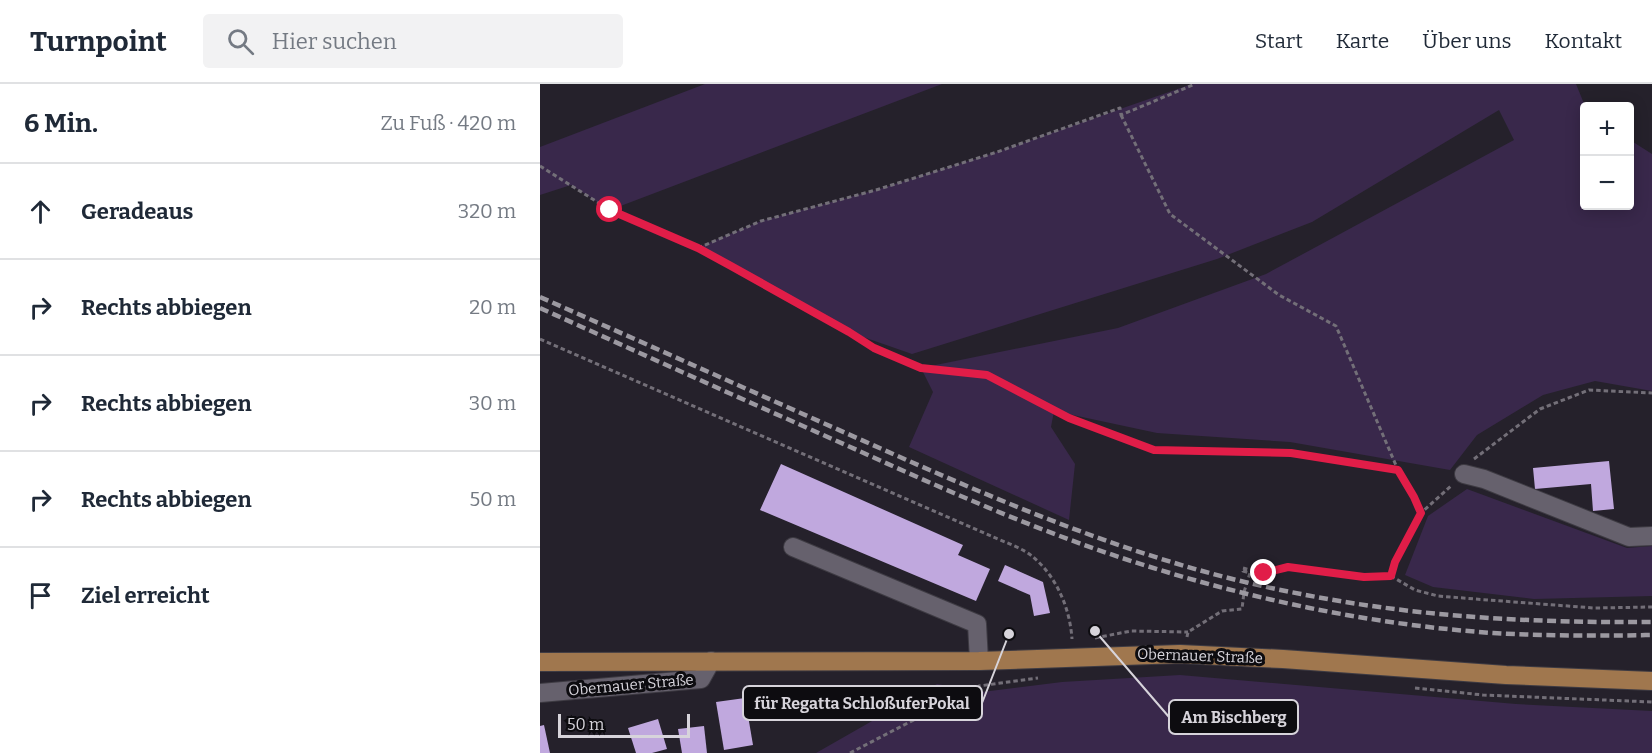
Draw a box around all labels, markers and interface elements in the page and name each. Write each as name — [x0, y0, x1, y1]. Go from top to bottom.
search box — [203, 14, 623, 68]
text: Turnpoint — [30, 25, 167, 58]
icon: search — [224, 25, 257, 58]
text: Hier suchen — [272, 28, 397, 55]
text: Start — [1255, 28, 1303, 54]
text: Karte — [1336, 28, 1389, 54]
text: Über uns — [1422, 28, 1512, 54]
text: Kontakt — [1545, 28, 1622, 54]
map controls — [1580, 102, 1634, 210]
button: + — [1580, 102, 1634, 156]
text: 6 Min. — [24, 108, 98, 139]
text: Zu Fuß · 420 m — [381, 111, 516, 135]
button: − — [1580, 156, 1634, 210]
icon: ahead — [24, 195, 57, 228]
route start — [596, 196, 622, 222]
text: Geradeaus — [81, 198, 193, 225]
text: 320 m — [458, 199, 516, 223]
icon: right — [24, 291, 57, 324]
text: Rechts abbiegen — [81, 294, 252, 321]
text: 20 m — [469, 295, 516, 319]
icon: right — [24, 387, 57, 420]
text: Rechts abbiegen — [81, 390, 252, 417]
text: 30 m — [469, 391, 516, 415]
icon: right — [24, 483, 57, 516]
text: Rechts abbiegen — [81, 486, 252, 513]
text: 50 m — [469, 487, 516, 511]
route end — [1250, 559, 1276, 585]
icon: arrive — [24, 579, 57, 612]
text: Ziel erreicht — [81, 582, 210, 609]
street label: Obernauer Straße — [1137, 645, 1263, 667]
street label: Obernauer Straße — [568, 671, 694, 699]
callout: für Regatta SchloßuferPokal — [743, 686, 982, 720]
text: für Regatta SchloßuferPokal — [754, 694, 970, 713]
callout: Am Bischberg — [1169, 700, 1298, 734]
text: Am Bischberg — [1181, 708, 1287, 727]
scale bar — [558, 711, 690, 738]
text: 50 m — [567, 715, 604, 734]

